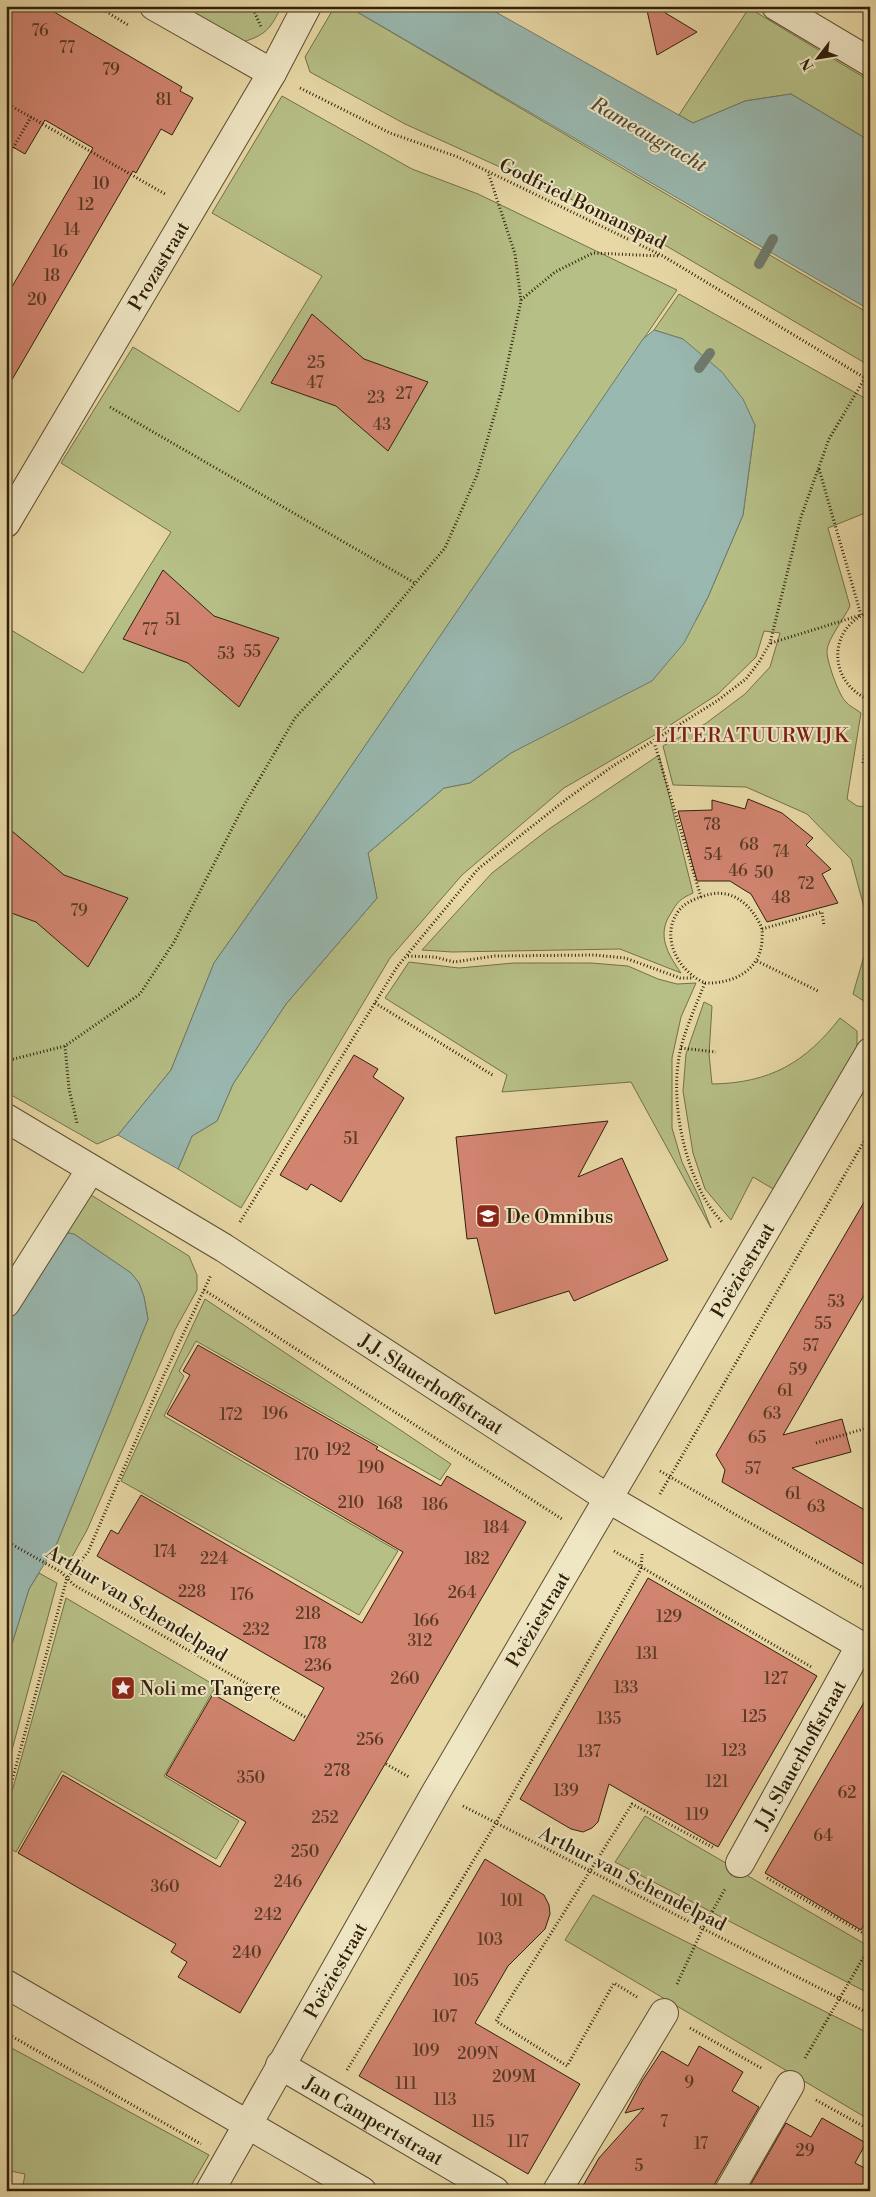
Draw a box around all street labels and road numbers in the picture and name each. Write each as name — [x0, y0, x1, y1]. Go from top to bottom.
street label: Godfried Bomanspad — [495, 153, 670, 255]
street label: Prozastraat — [123, 217, 195, 315]
street label: Poëziestraat — [706, 1218, 781, 1322]
street label: J.J. Slauerhoffstraat — [354, 1328, 508, 1440]
street label: Arthur van Schendelpad — [41, 1540, 232, 1668]
street label: Poëziestraat — [501, 1567, 576, 1672]
street label: J.J. Slauerhoffstraat — [749, 1676, 852, 1835]
street label: Arthur van Schendelpad — [534, 1821, 731, 1937]
street label: Poëziestraat — [299, 1918, 373, 2023]
street label: Jan Campertstraat — [299, 2070, 448, 2171]

